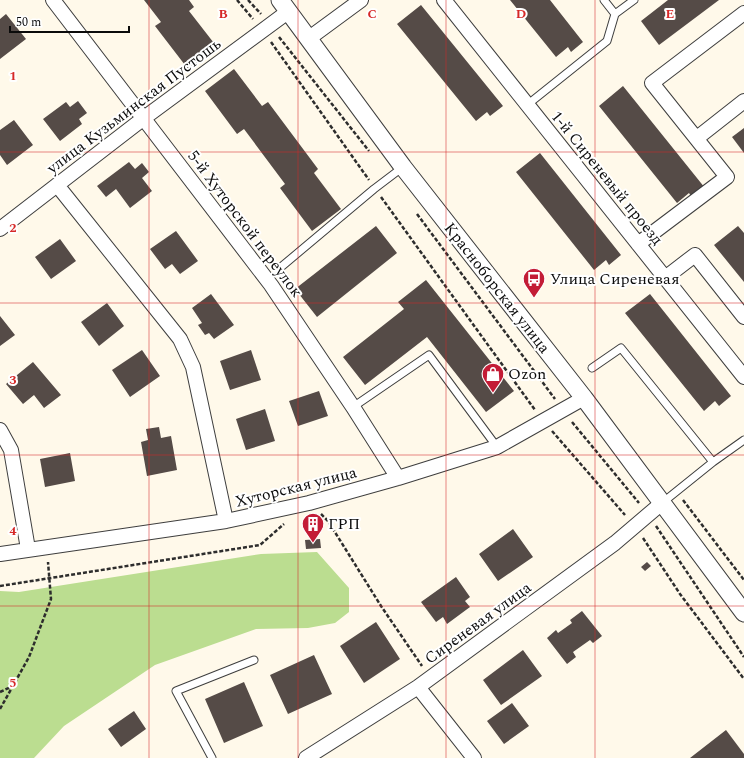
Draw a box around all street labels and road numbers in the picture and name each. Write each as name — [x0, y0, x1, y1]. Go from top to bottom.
street label: улица Кузьминская Пустошь — [41, 32, 226, 180]
street label: 1-й Сиреневый проезд — [545, 106, 669, 250]
street label: 5-й Хуторской переулок — [182, 145, 308, 303]
street label: Красноборская улица — [438, 217, 556, 359]
street label: Хуторская улица — [233, 460, 360, 514]
street label: Сиреневая улица — [419, 576, 537, 670]

